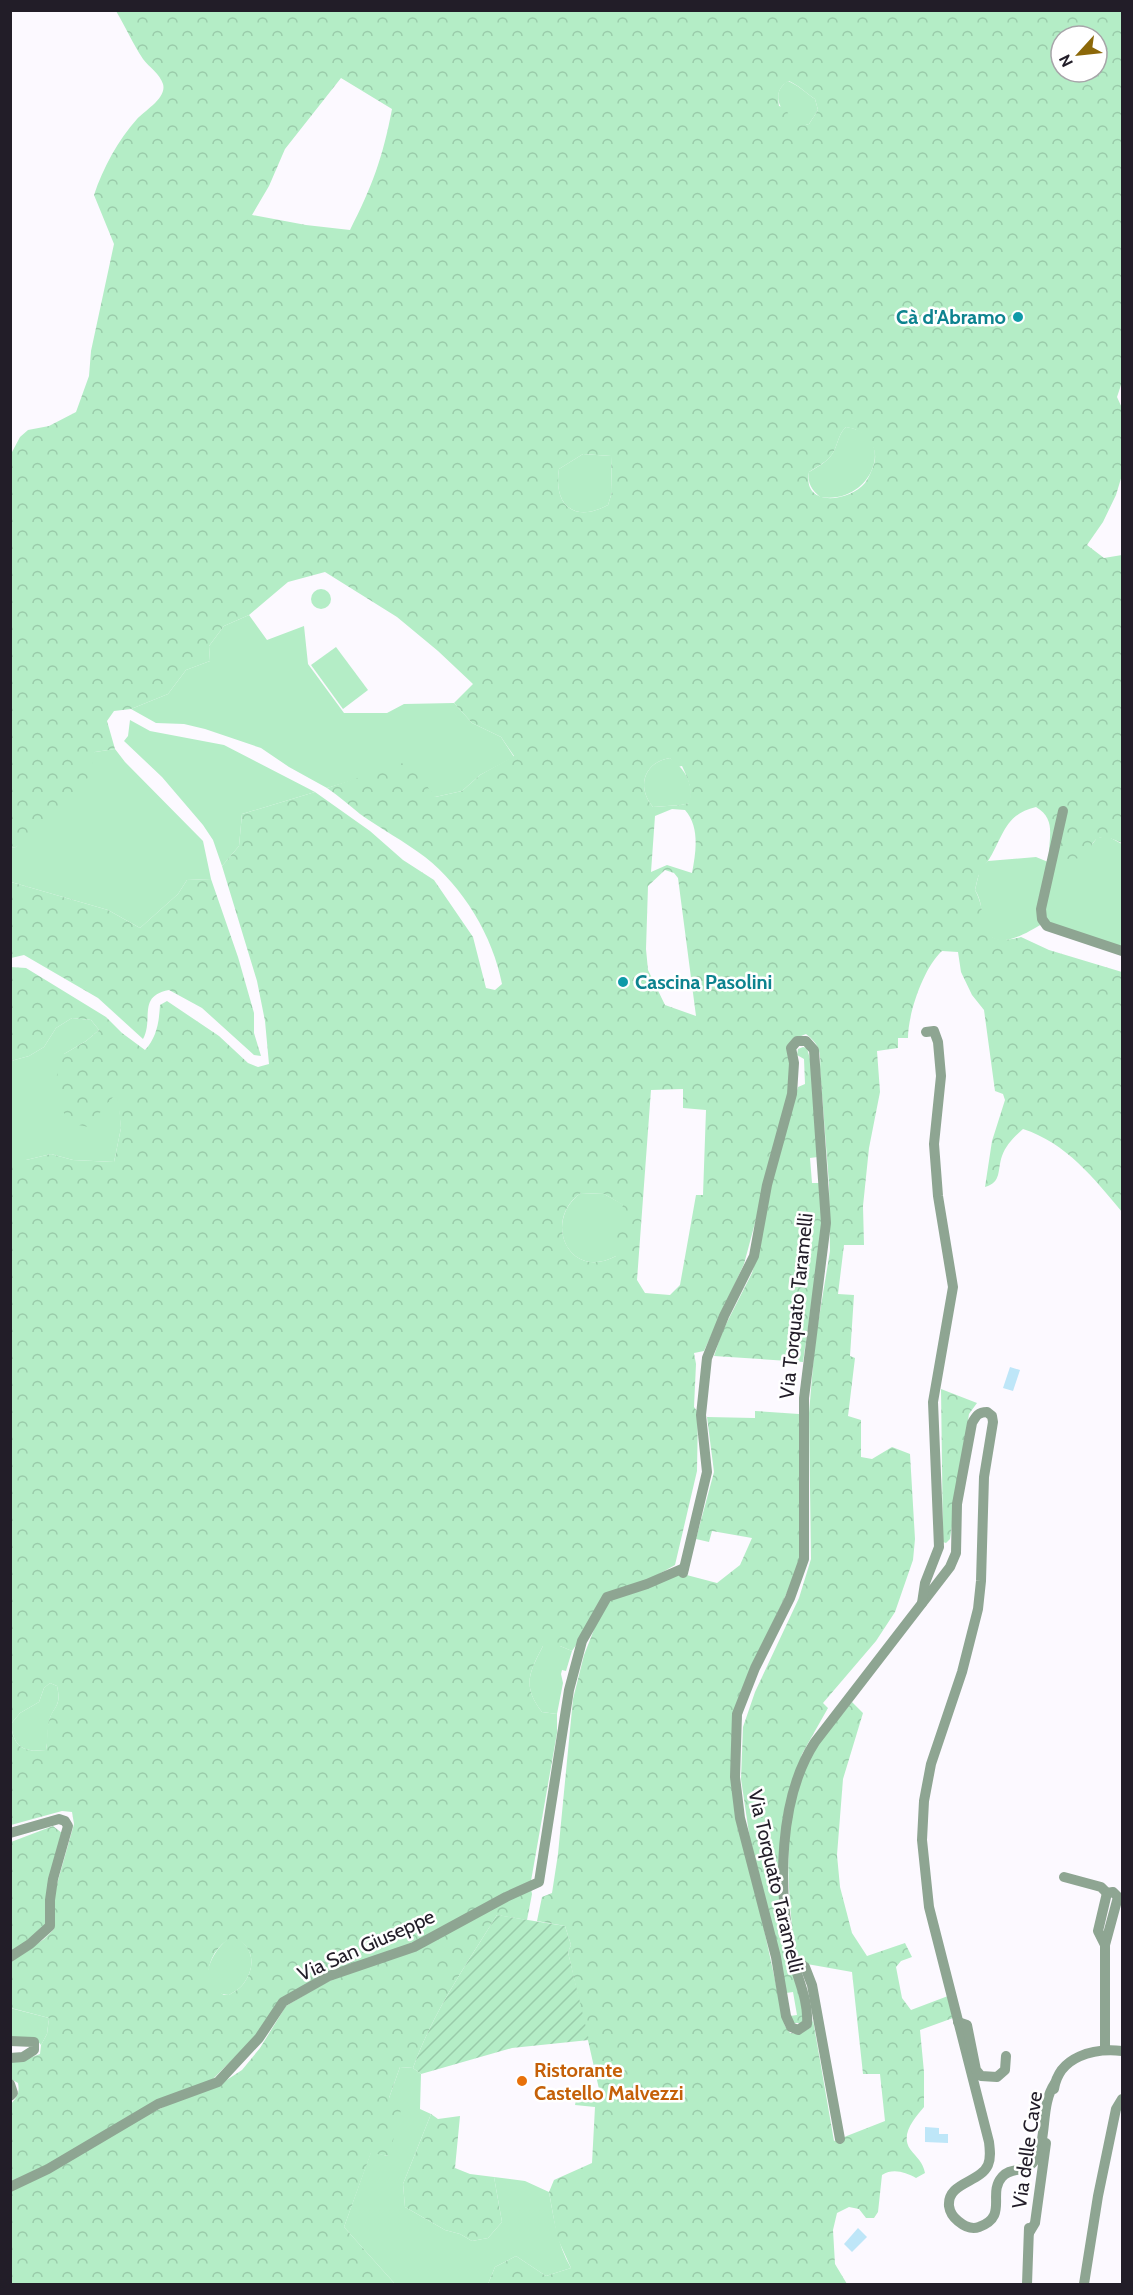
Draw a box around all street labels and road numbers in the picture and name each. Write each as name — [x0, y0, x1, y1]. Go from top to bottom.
street label: Via Torquato Taramelli — [774, 1212, 818, 1400]
street label: Via Torquato Taramelli — [743, 1787, 809, 1975]
street label: Via San Giuseppe — [294, 1904, 438, 1986]
street label: Via delle Cave — [1007, 2090, 1047, 2210]

